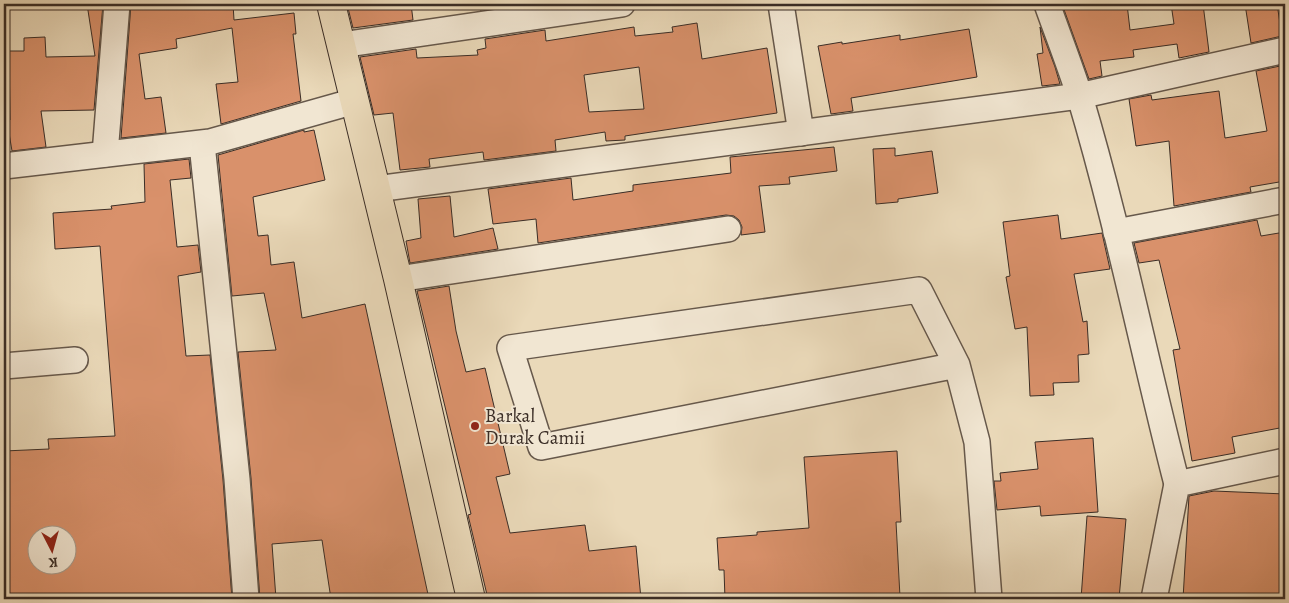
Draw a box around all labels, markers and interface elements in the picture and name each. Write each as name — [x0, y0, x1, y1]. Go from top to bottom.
place label: Barkal Durak Camii — [485, 403, 585, 451]
marker: Barkal Durak Camii — [469, 420, 481, 432]
north arrow — [28, 526, 78, 576]
text: K — [47, 553, 59, 572]

